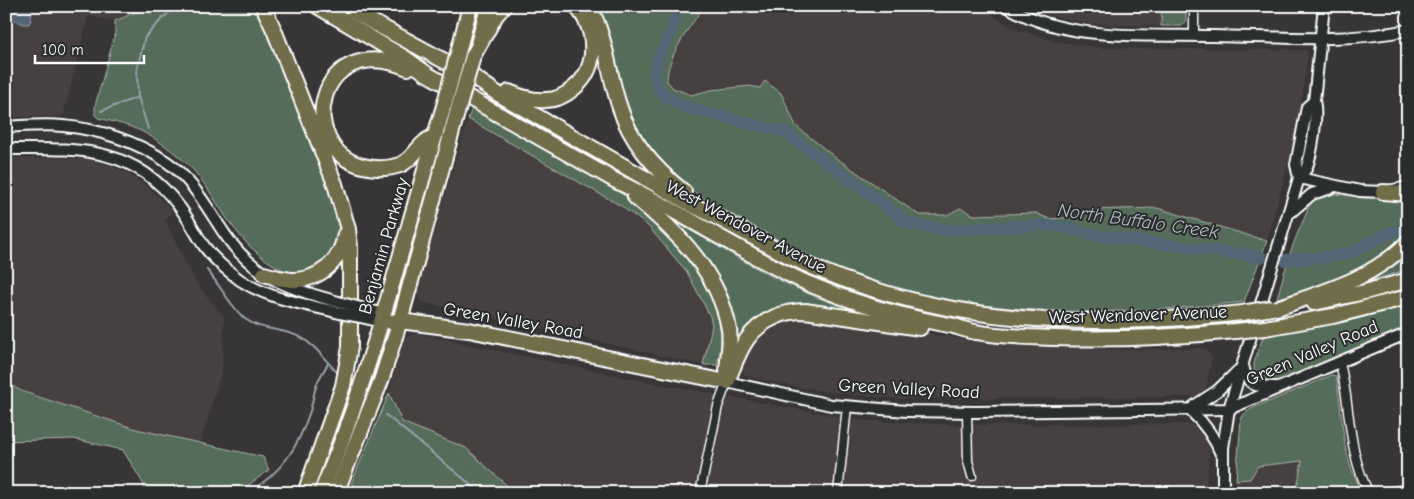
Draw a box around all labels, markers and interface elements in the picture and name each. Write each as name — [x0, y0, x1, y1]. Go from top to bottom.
scale bar — [35, 32, 144, 64]
text: 100 m — [42, 41, 84, 59]
street label: Benjamin Parkway — [354, 174, 414, 317]
street label: West Wendover Avenue — [662, 176, 830, 278]
water label: North Buffalo Creek — [1056, 199, 1221, 243]
street label: Green Valley Road — [442, 298, 584, 344]
street label: West Wendover Avenue — [1048, 301, 1228, 329]
street label: Green Valley Road — [1243, 316, 1381, 390]
street label: Green Valley Road — [838, 375, 980, 403]

